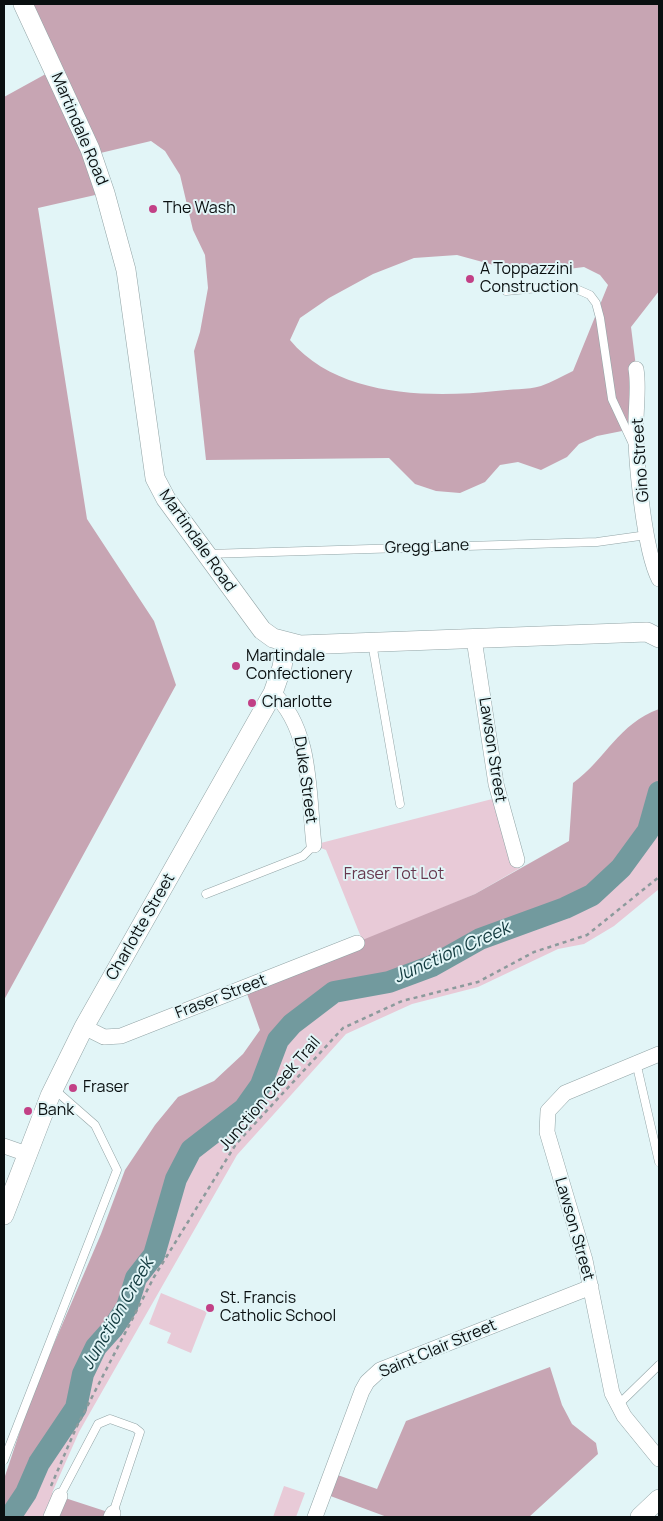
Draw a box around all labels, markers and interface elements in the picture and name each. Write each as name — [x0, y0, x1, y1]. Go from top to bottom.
street label: Martindale Road — [47, 70, 111, 188]
place label: The Wash — [163, 199, 236, 219]
marker: The Wash — [147, 203, 159, 215]
place label: A Toppazzini Construction — [480, 260, 578, 298]
marker: A Toppazzini Construction — [464, 273, 476, 285]
street label: Gino Street — [628, 417, 654, 503]
street label: Martindale Road — [155, 486, 239, 596]
street label: Gregg Lane — [385, 536, 469, 558]
place label: Martindale Confectionery — [246, 647, 352, 685]
marker: Martindale Confectionery — [230, 660, 242, 672]
place label: Charlotte — [262, 693, 332, 713]
street label: Lawson Street — [474, 696, 510, 804]
marker: Charlotte — [246, 697, 258, 709]
street label: Duke Street — [289, 735, 321, 825]
park label: Fraser Tot Lot — [344, 865, 444, 885]
street label: Charlotte Street — [103, 870, 179, 984]
water label: Junction Creek — [390, 918, 514, 988]
street label: Fraser Street — [173, 971, 269, 1023]
street label: Junction Creek Trail — [215, 1033, 325, 1155]
place label: Fraser — [83, 1078, 129, 1098]
marker: Fraser — [67, 1082, 79, 1094]
place label: Bank — [38, 1101, 74, 1121]
marker: Bank — [22, 1105, 34, 1117]
street label: Lawson Street — [550, 1175, 598, 1283]
water label: Junction Creek — [77, 1254, 159, 1374]
place label: St. Francis Catholic School — [220, 1289, 336, 1327]
marker: St. Francis Catholic School — [204, 1302, 216, 1314]
street label: Saint Clair Street — [377, 1316, 499, 1382]

